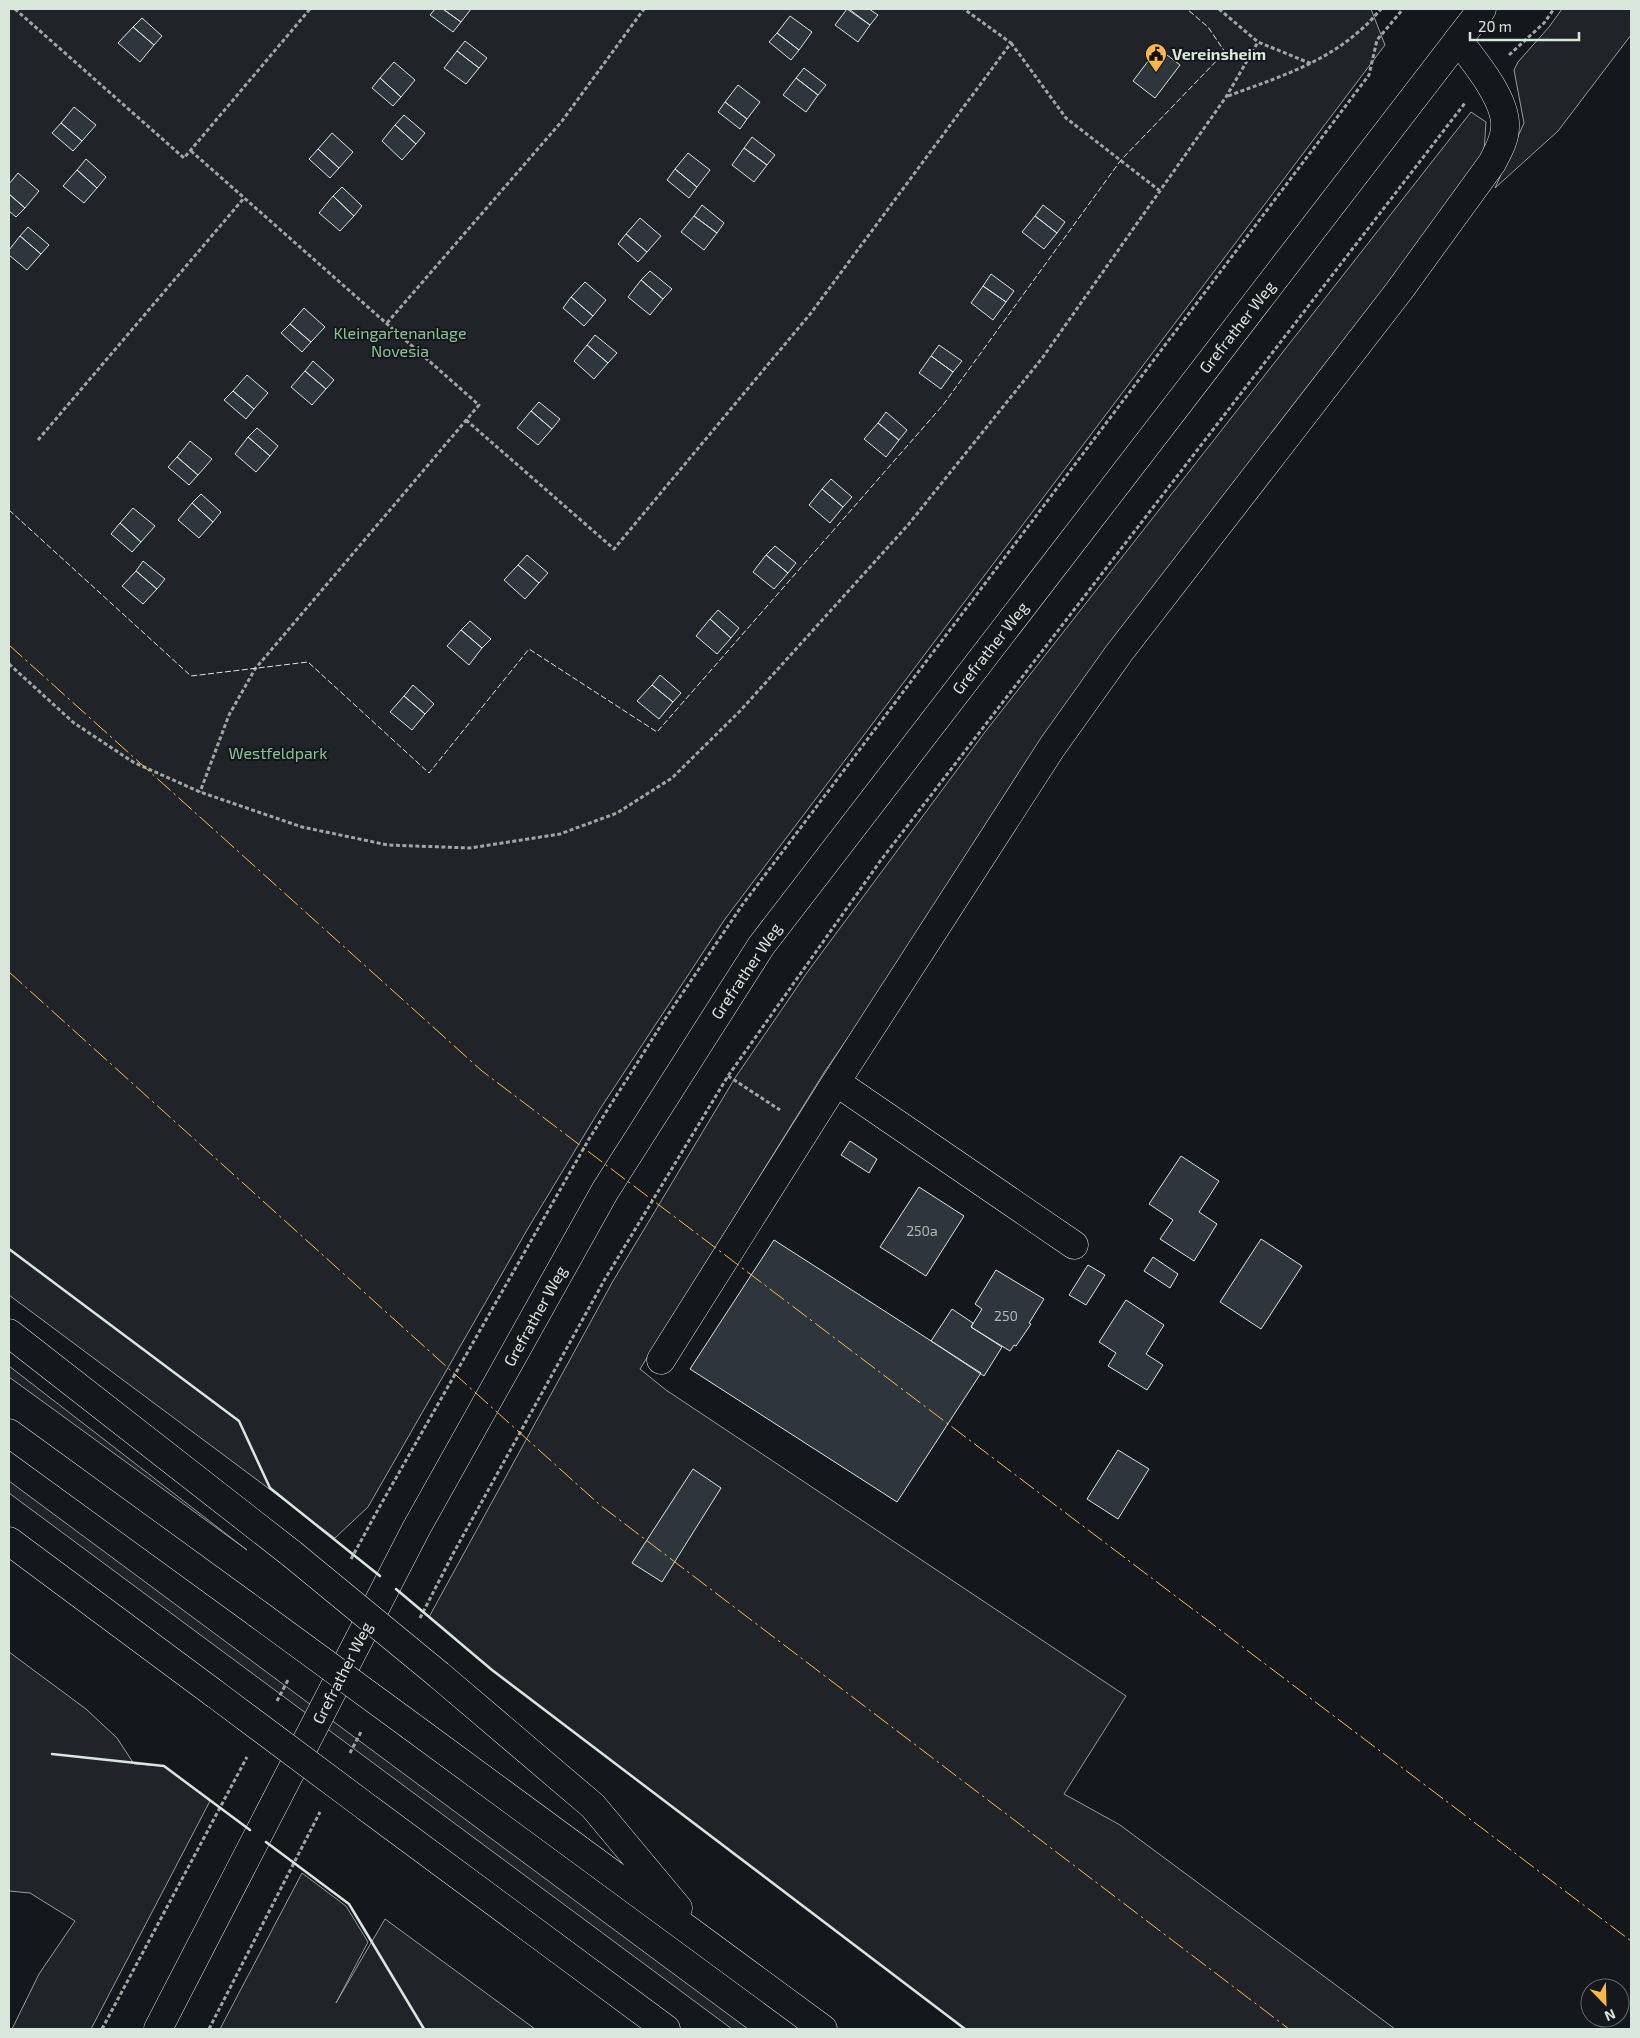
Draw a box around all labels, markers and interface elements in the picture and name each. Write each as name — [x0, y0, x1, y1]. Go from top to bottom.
scale bar — [1470, 10, 1579, 42]
text: 20 m — [1478, 17, 1512, 35]
public building icon: Vereinsheim — [1144, 42, 1168, 73]
place label: Vereinsheim — [1172, 44, 1266, 63]
street label: Grefrather Weg — [1195, 277, 1279, 377]
park label: Kleingartenanlage Novesia — [333, 323, 467, 360]
street label: Grefrather Weg — [948, 598, 1032, 698]
park label: Westfeldpark — [229, 743, 327, 762]
street label: Grefrather Weg — [706, 919, 785, 1022]
house number: 250a — [906, 1222, 938, 1239]
street label: Grefrather Weg — [499, 1262, 570, 1369]
house number: 250 — [994, 1307, 1018, 1324]
street label: Grefrather Weg — [308, 1619, 375, 1727]
north arrow — [1580, 1978, 1630, 2028]
text: N — [1602, 2006, 1618, 2025]

